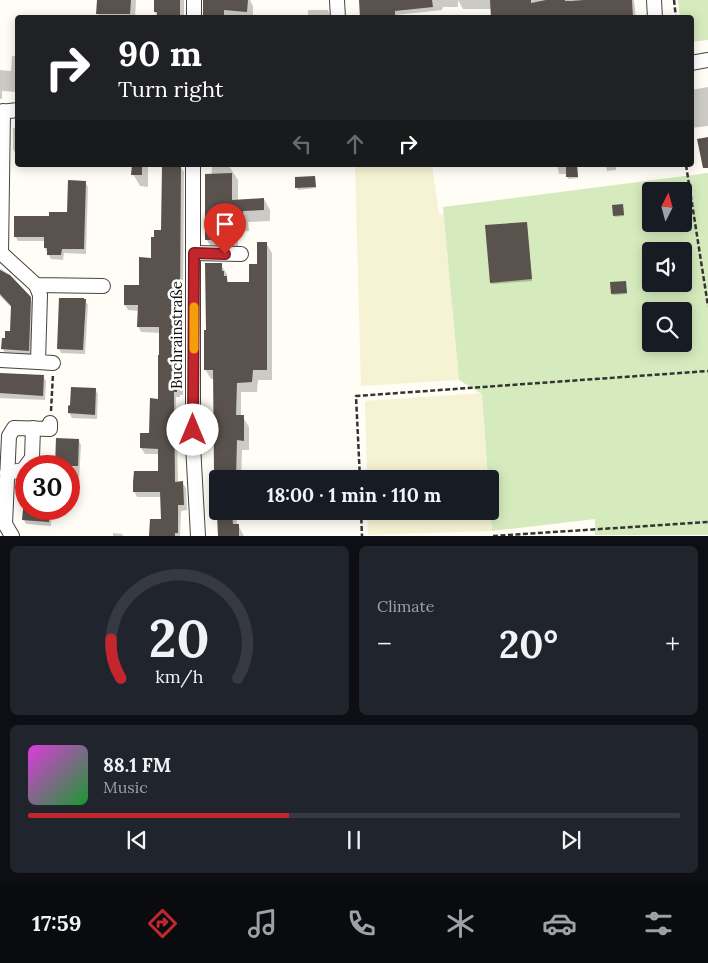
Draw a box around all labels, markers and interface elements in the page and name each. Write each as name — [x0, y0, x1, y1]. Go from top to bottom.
text: 90 m — [118, 31, 202, 76]
icon: right — [35, 35, 100, 100]
text: Turn right — [118, 75, 223, 103]
icon: left — [288, 130, 316, 158]
icon: ahead — [341, 130, 369, 158]
icon: right — [394, 130, 422, 158]
north arrow — [642, 182, 692, 232]
map controls — [642, 182, 692, 352]
pin — [204, 203, 246, 254]
icon: arrive — [211, 210, 239, 238]
button: sound — [642, 242, 692, 292]
street label: Buchrainstraße — [167, 281, 186, 389]
button: search — [642, 302, 692, 352]
position arrow — [166, 403, 218, 455]
speed limit sign: 30 — [15, 455, 80, 520]
text: 18:00 · 1 min · 110 m — [267, 483, 441, 507]
text: Climate — [377, 596, 434, 616]
text: 20 — [149, 605, 210, 671]
text: 20° — [499, 620, 558, 668]
text: − — [377, 626, 392, 662]
text: + — [665, 626, 680, 662]
text: km/h — [155, 665, 204, 688]
text: 88.1 FM — [103, 753, 171, 777]
text: Music — [103, 777, 148, 797]
icon: previous — [123, 826, 151, 854]
icon: pause — [340, 826, 368, 854]
icon: next — [557, 826, 585, 854]
icon: directions — [145, 906, 180, 941]
icon: music — [245, 906, 280, 941]
icon: phone — [344, 906, 379, 941]
icon: climate — [443, 906, 478, 941]
icon: car — [542, 906, 577, 941]
icon: filters — [641, 906, 676, 941]
text: 17:59 — [32, 909, 81, 937]

